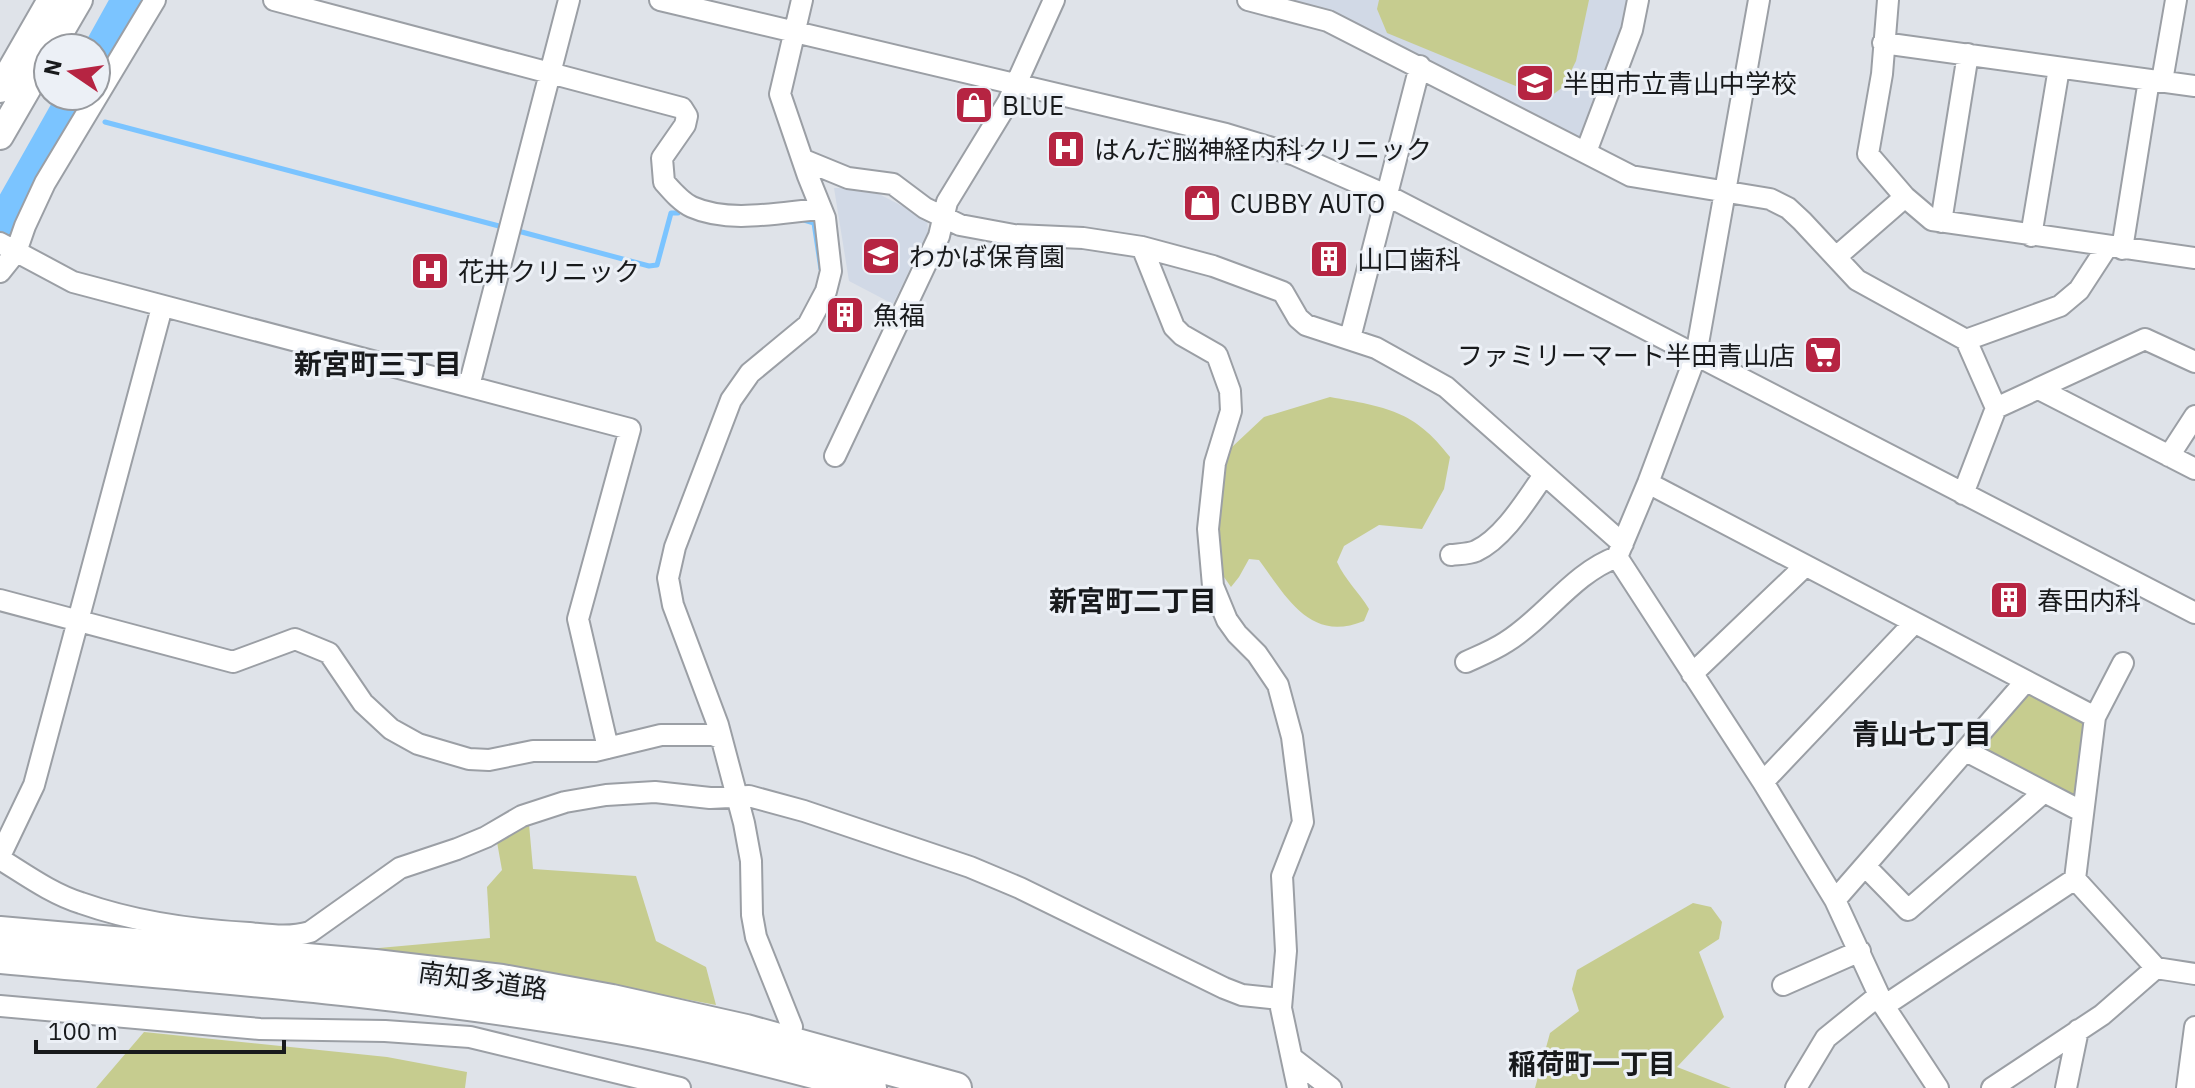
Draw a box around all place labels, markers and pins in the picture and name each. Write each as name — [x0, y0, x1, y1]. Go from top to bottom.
school or university icon: 半田市立青山中学校 — [1514, 62, 1556, 104]
place label: 半田市立青山中学校 — [1563, 66, 1797, 100]
shop icon: BLUE — [953, 84, 995, 126]
place label: BLUE — [1002, 88, 1064, 122]
hospital icon: はんだ脳神経内科クリニック — [1045, 128, 1087, 170]
place label: はんだ脳神経内科クリニック — [1094, 132, 1432, 166]
shop icon: CUBBY AUTO — [1181, 182, 1223, 224]
place label: CUBBY AUTO — [1230, 186, 1385, 220]
school or university icon: わかば保育園 — [860, 235, 902, 277]
building icon: 山口歯科 — [1308, 238, 1350, 280]
place label: わかば保育園 — [909, 239, 1065, 273]
place label: 山口歯科 — [1357, 242, 1461, 276]
hospital icon: 花井クリニック — [409, 250, 451, 292]
place label: 花井クリニック — [458, 254, 640, 288]
building icon: 魚福 — [824, 294, 866, 336]
place label: 魚福 — [873, 298, 925, 332]
supermarket icon: ファミリーマート半田青山店 — [1802, 334, 1844, 376]
place label: ファミリーマート半田青山店 — [1457, 338, 1795, 372]
building icon: 春田内科 — [1988, 579, 2030, 621]
place label: 春田内科 — [2037, 583, 2141, 617]

